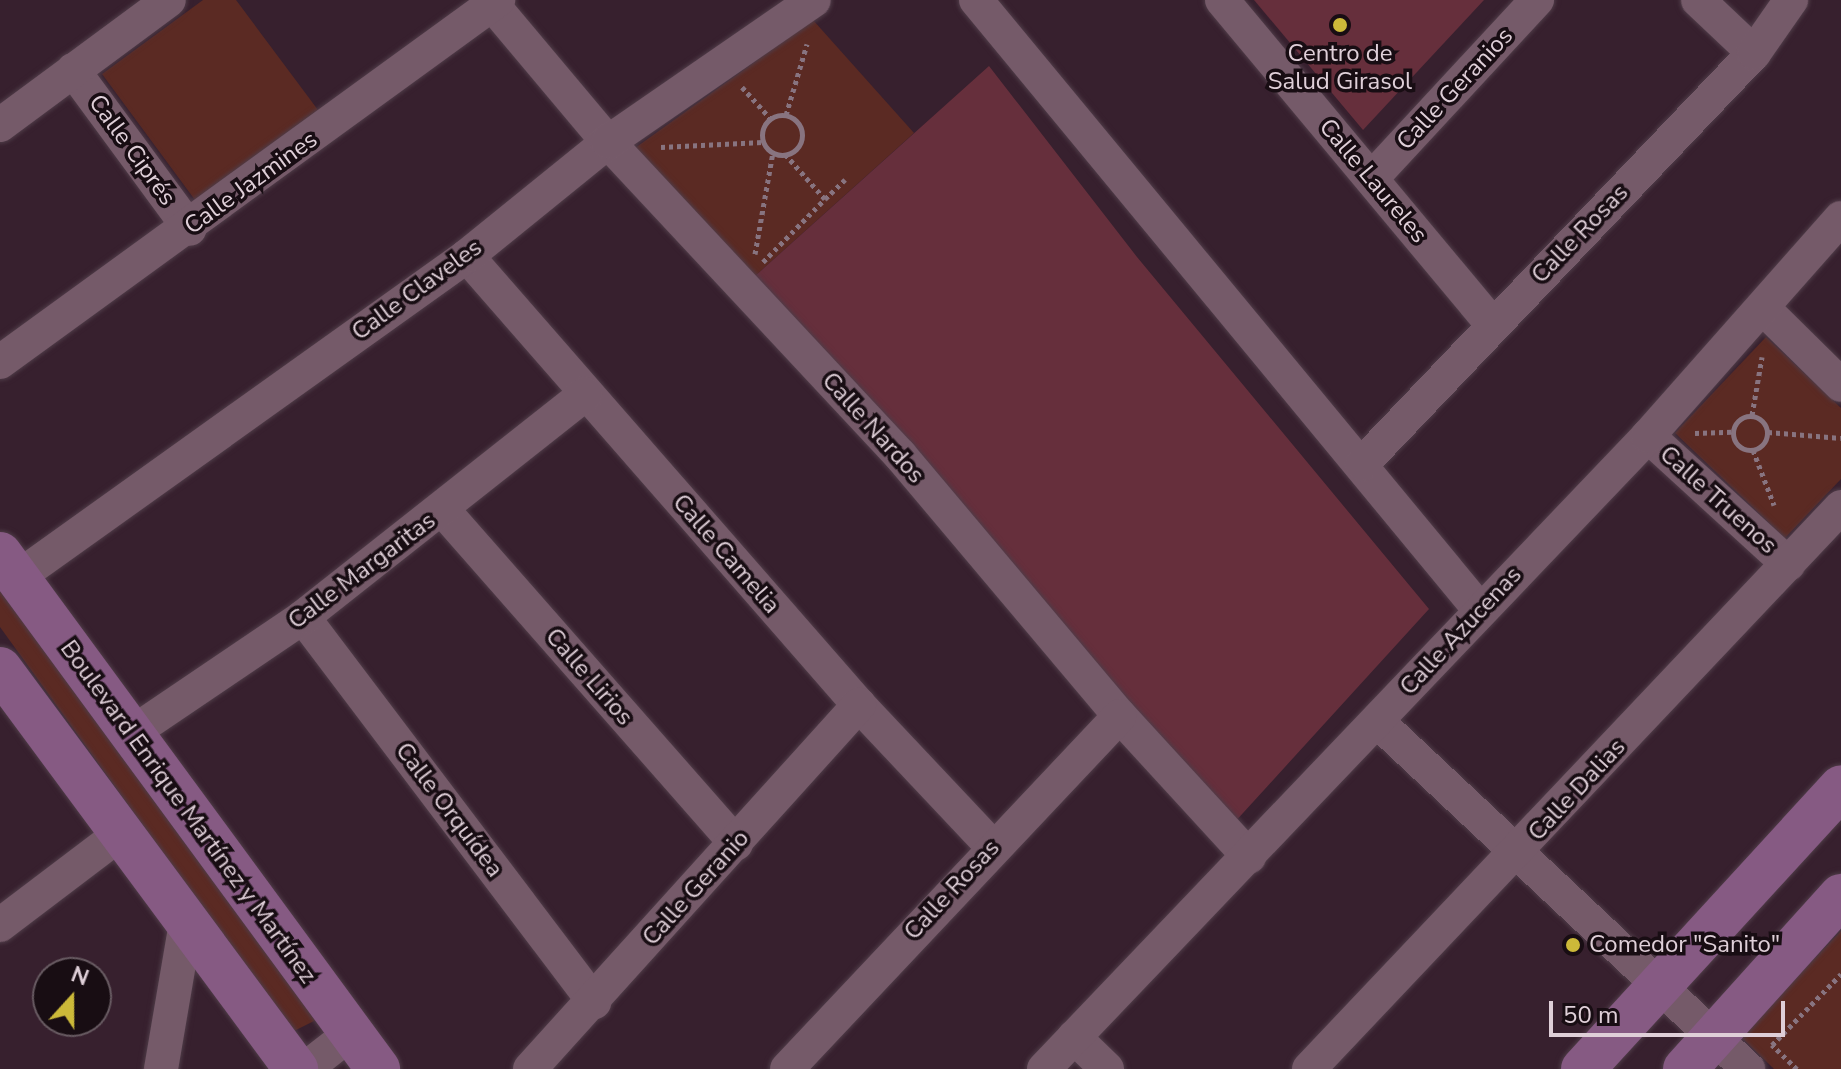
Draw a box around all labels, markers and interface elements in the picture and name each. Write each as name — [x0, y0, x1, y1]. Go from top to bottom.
marker: Centro de Salud Girasol — [1329, 14, 1351, 36]
street label: Calle Geranios — [1391, 22, 1519, 156]
place label: Centro de Salud Girasol — [1268, 40, 1412, 96]
street label: Calle Ciprés — [82, 89, 182, 211]
street label: Calle Laureles — [1313, 113, 1433, 249]
street label: Calle Jazmines — [179, 125, 323, 241]
street label: Calle Rosas — [1526, 179, 1634, 289]
street label: Calle Claveles — [346, 233, 488, 347]
street label: Calle Nardos — [816, 367, 930, 489]
street label: Calle Truenos — [1654, 440, 1782, 560]
street label: Calle Camelia — [666, 488, 786, 620]
street label: Calle Margaritas — [283, 506, 441, 636]
street label: Calle Azucenas — [1394, 561, 1528, 701]
street label: Calle Lirios — [539, 623, 639, 731]
street label: Boulevard Enrique Martínez y Martínez — [54, 635, 322, 989]
street label: Calle Dalias — [1522, 733, 1632, 847]
street label: Calle Orquídea — [389, 737, 509, 883]
street label: Calle Geranio — [637, 824, 755, 952]
street label: Calle Rosas — [898, 834, 1006, 946]
place label: Comedor "Sanito" — [1589, 931, 1780, 959]
marker: Comedor "Sanito" — [1564, 936, 1582, 954]
north arrow — [32, 957, 112, 1037]
text: N — [67, 960, 93, 993]
scale bar — [1553, 985, 1789, 1035]
text: 50 m — [1563, 999, 1619, 1031]

